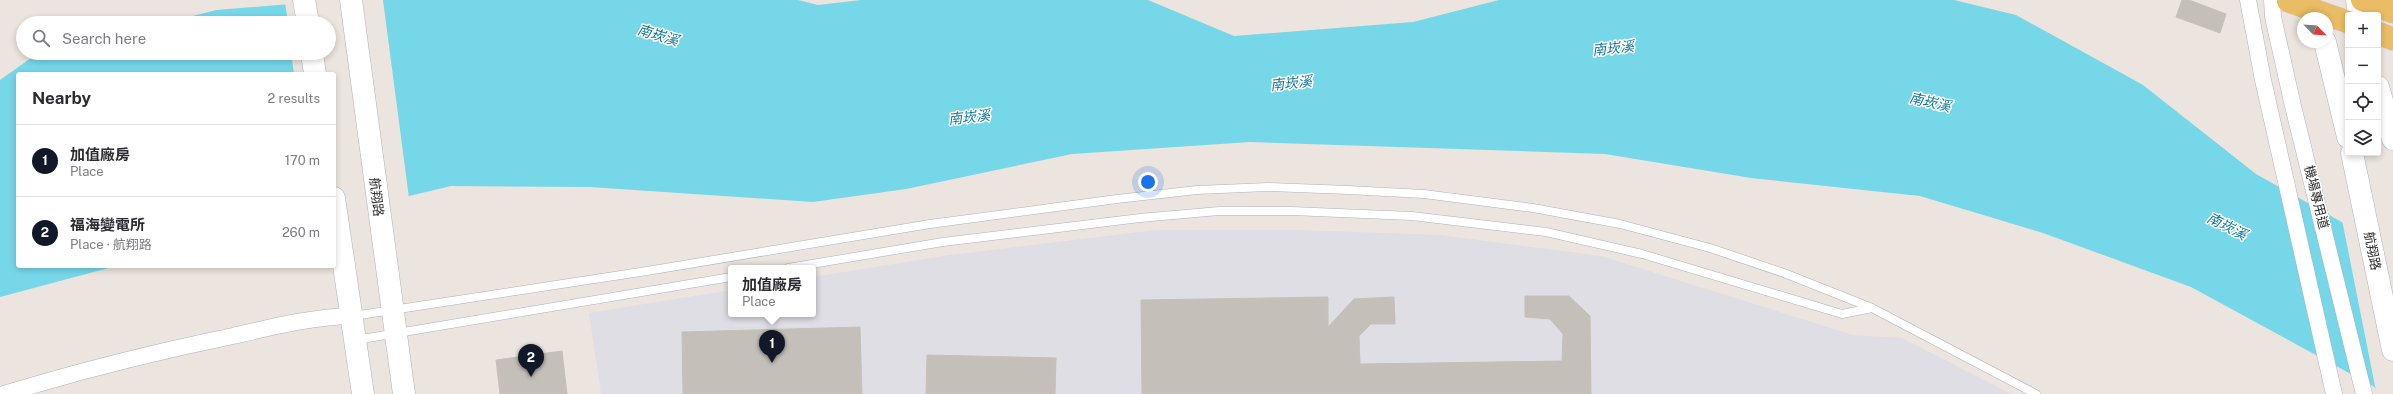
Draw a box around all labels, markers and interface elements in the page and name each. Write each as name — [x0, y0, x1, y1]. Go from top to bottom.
north arrow — [2297, 12, 2333, 48]
map controls — [2345, 12, 2381, 156]
button: + — [2345, 12, 2381, 48]
search box — [16, 16, 336, 60]
water label: 南崁溪 — [636, 21, 682, 49]
icon: search — [30, 27, 52, 49]
text: Search here — [62, 30, 146, 47]
water label: 南崁溪 — [1591, 38, 1637, 58]
button: − — [2345, 48, 2381, 84]
water label: 南崁溪 — [1269, 73, 1315, 93]
button: locate — [2345, 84, 2381, 120]
text: Nearby — [32, 88, 91, 108]
water label: 南崁溪 — [1908, 89, 1954, 115]
text: 2 results — [268, 91, 320, 106]
water label: 南崁溪 — [947, 107, 993, 127]
button: layers — [2345, 120, 2381, 156]
text: 加值廠房 — [70, 146, 130, 163]
text: 1 — [42, 153, 48, 168]
text: 170 m — [285, 153, 320, 168]
text: Place — [70, 164, 104, 179]
street label: 機場專用道 — [2301, 164, 2332, 230]
your location — [1138, 172, 1158, 192]
street label: 航翔路 — [367, 177, 386, 217]
water label: 南崁溪 — [2205, 209, 2251, 244]
text: 福海變電所 — [70, 216, 145, 233]
text: 2 — [41, 225, 49, 240]
text: 260 m — [282, 225, 320, 240]
street label: 航翔路 — [2361, 231, 2384, 272]
text: Place · 航翔路 — [70, 237, 152, 252]
popup — [728, 265, 816, 317]
text: 加值廠房 — [742, 276, 802, 293]
text: Place — [742, 294, 776, 309]
pin: 1 — [759, 330, 785, 363]
pin: 2 — [518, 344, 544, 377]

